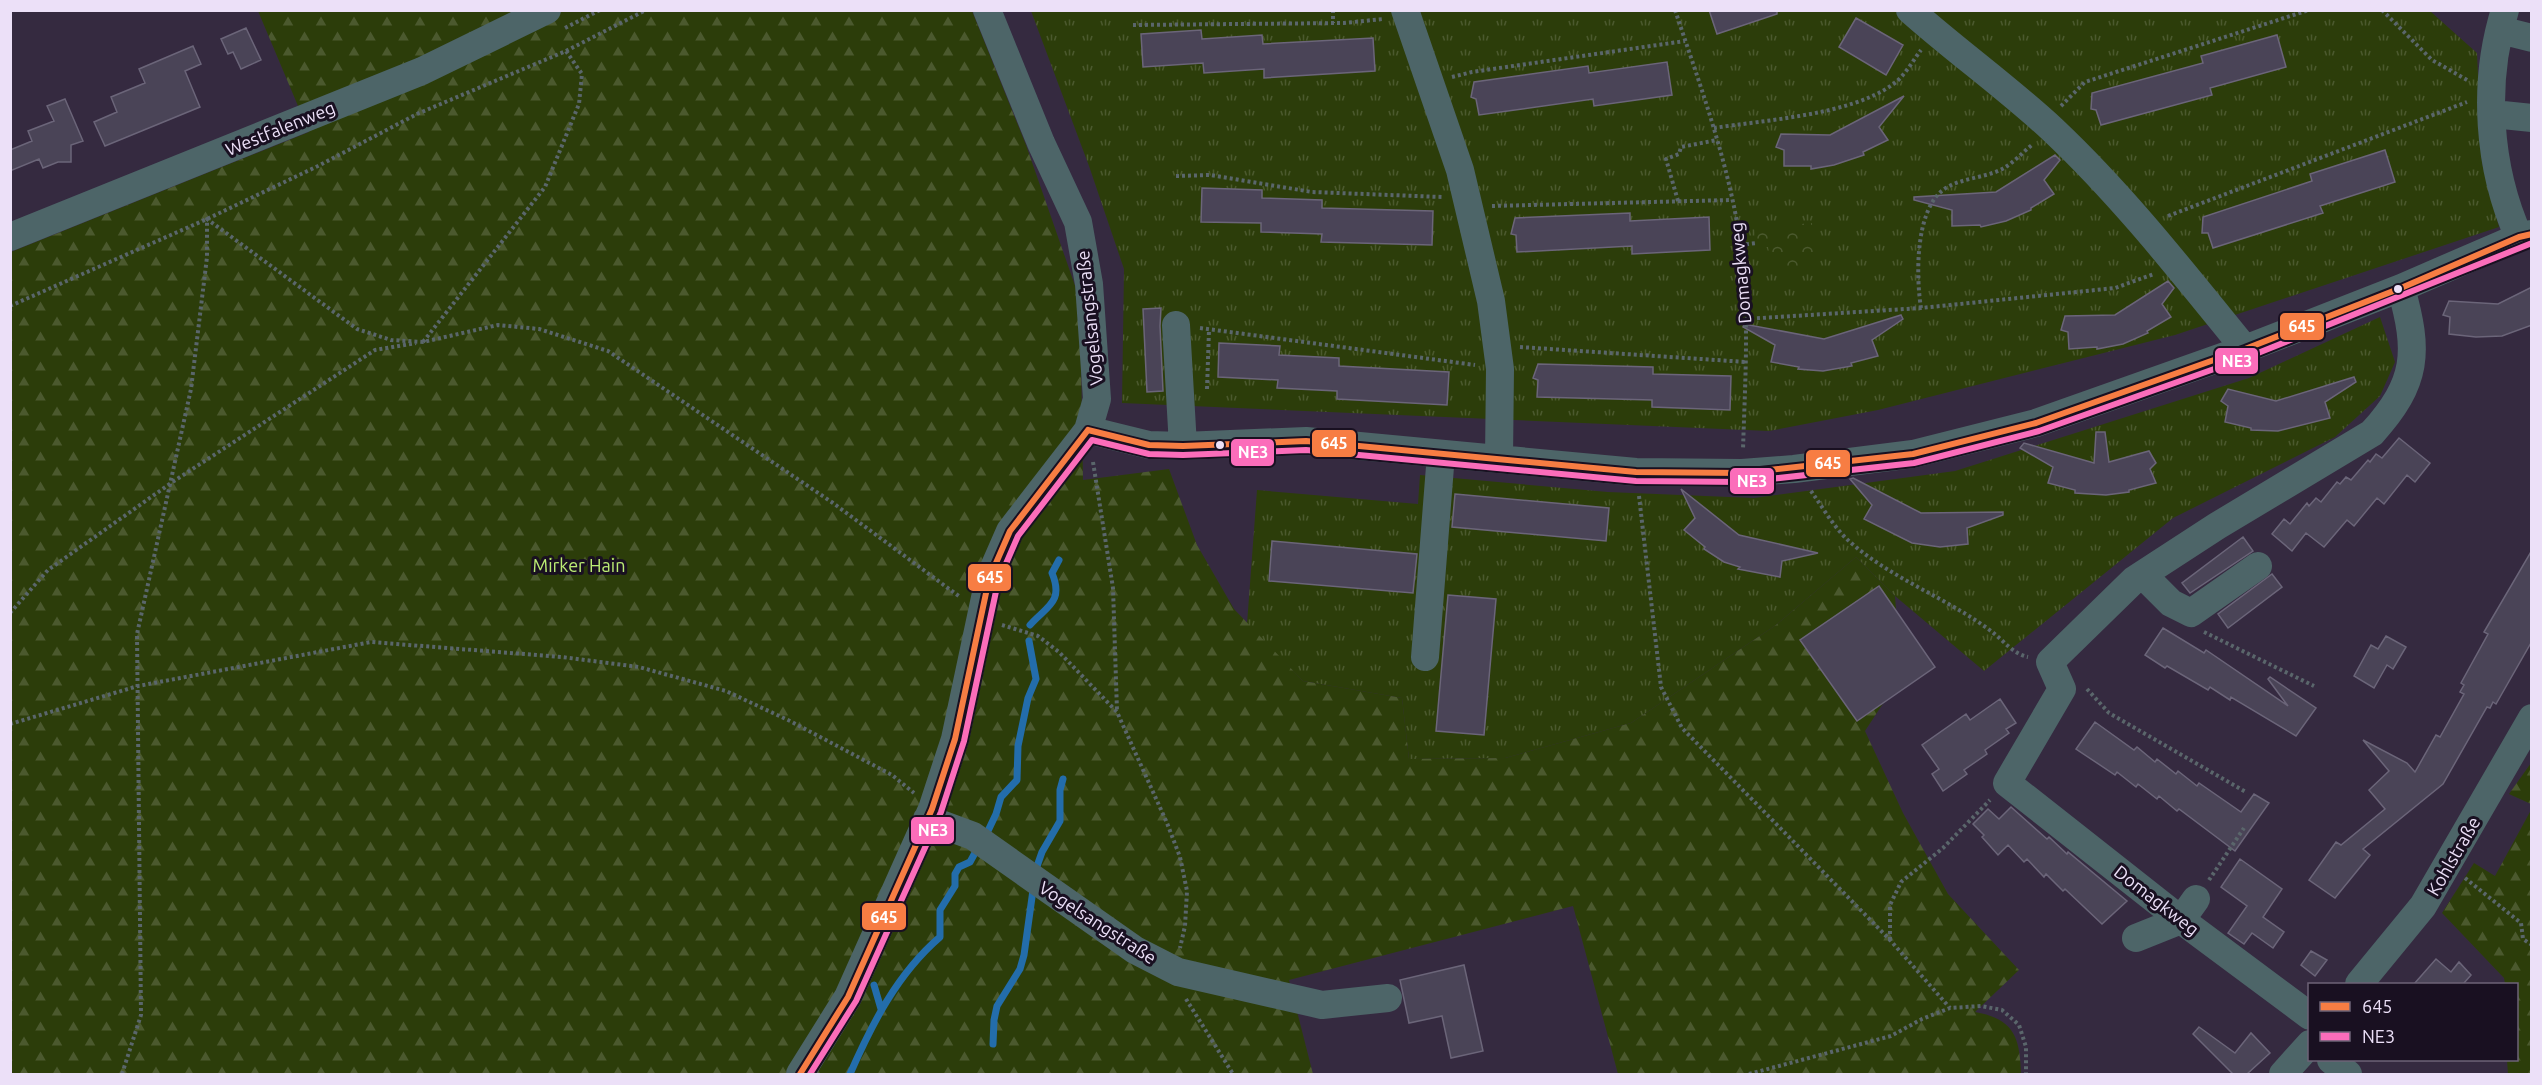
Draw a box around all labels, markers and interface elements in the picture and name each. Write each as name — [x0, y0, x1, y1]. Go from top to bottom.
street label: Westfalenweg — [222, 97, 338, 159]
street label: Domagkweg — [1726, 221, 1754, 325]
street label: Vogelsangstraße — [1072, 249, 1106, 387]
unlabelled marker — [2392, 283, 2404, 295]
line badge: 645 — [2279, 312, 2325, 341]
text: 645 — [2288, 317, 2316, 335]
line badge: NE3 — [2214, 347, 2259, 375]
text: NE3 — [2222, 352, 2252, 370]
line badge: 645 — [1311, 429, 1357, 458]
text: 645 — [1320, 434, 1348, 452]
line badge: NE3 — [1230, 438, 1275, 467]
unlabelled marker — [1214, 439, 1226, 451]
text: NE3 — [1238, 443, 1268, 461]
line badge: 645 — [1805, 449, 1851, 478]
text: 645 — [1814, 454, 1842, 472]
line badge: NE3 — [1729, 467, 1775, 495]
text: NE3 — [1737, 472, 1767, 490]
park label: Mirker Hain — [533, 555, 625, 575]
line badge: 645 — [967, 563, 1012, 592]
text: 645 — [976, 568, 1004, 586]
street label: Kohlstraße — [2422, 813, 2484, 899]
line badge: NE3 — [910, 816, 955, 845]
text: NE3 — [918, 821, 948, 839]
street label: Domagkweg — [2111, 861, 2203, 939]
street label: Vogelsangstraße — [1036, 877, 1160, 967]
line badge: 645 — [861, 902, 907, 931]
text: 645 — [870, 908, 898, 926]
legend — [2308, 983, 2518, 1061]
text: 645 — [2362, 996, 2392, 1016]
text: NE3 — [2362, 1026, 2395, 1046]

